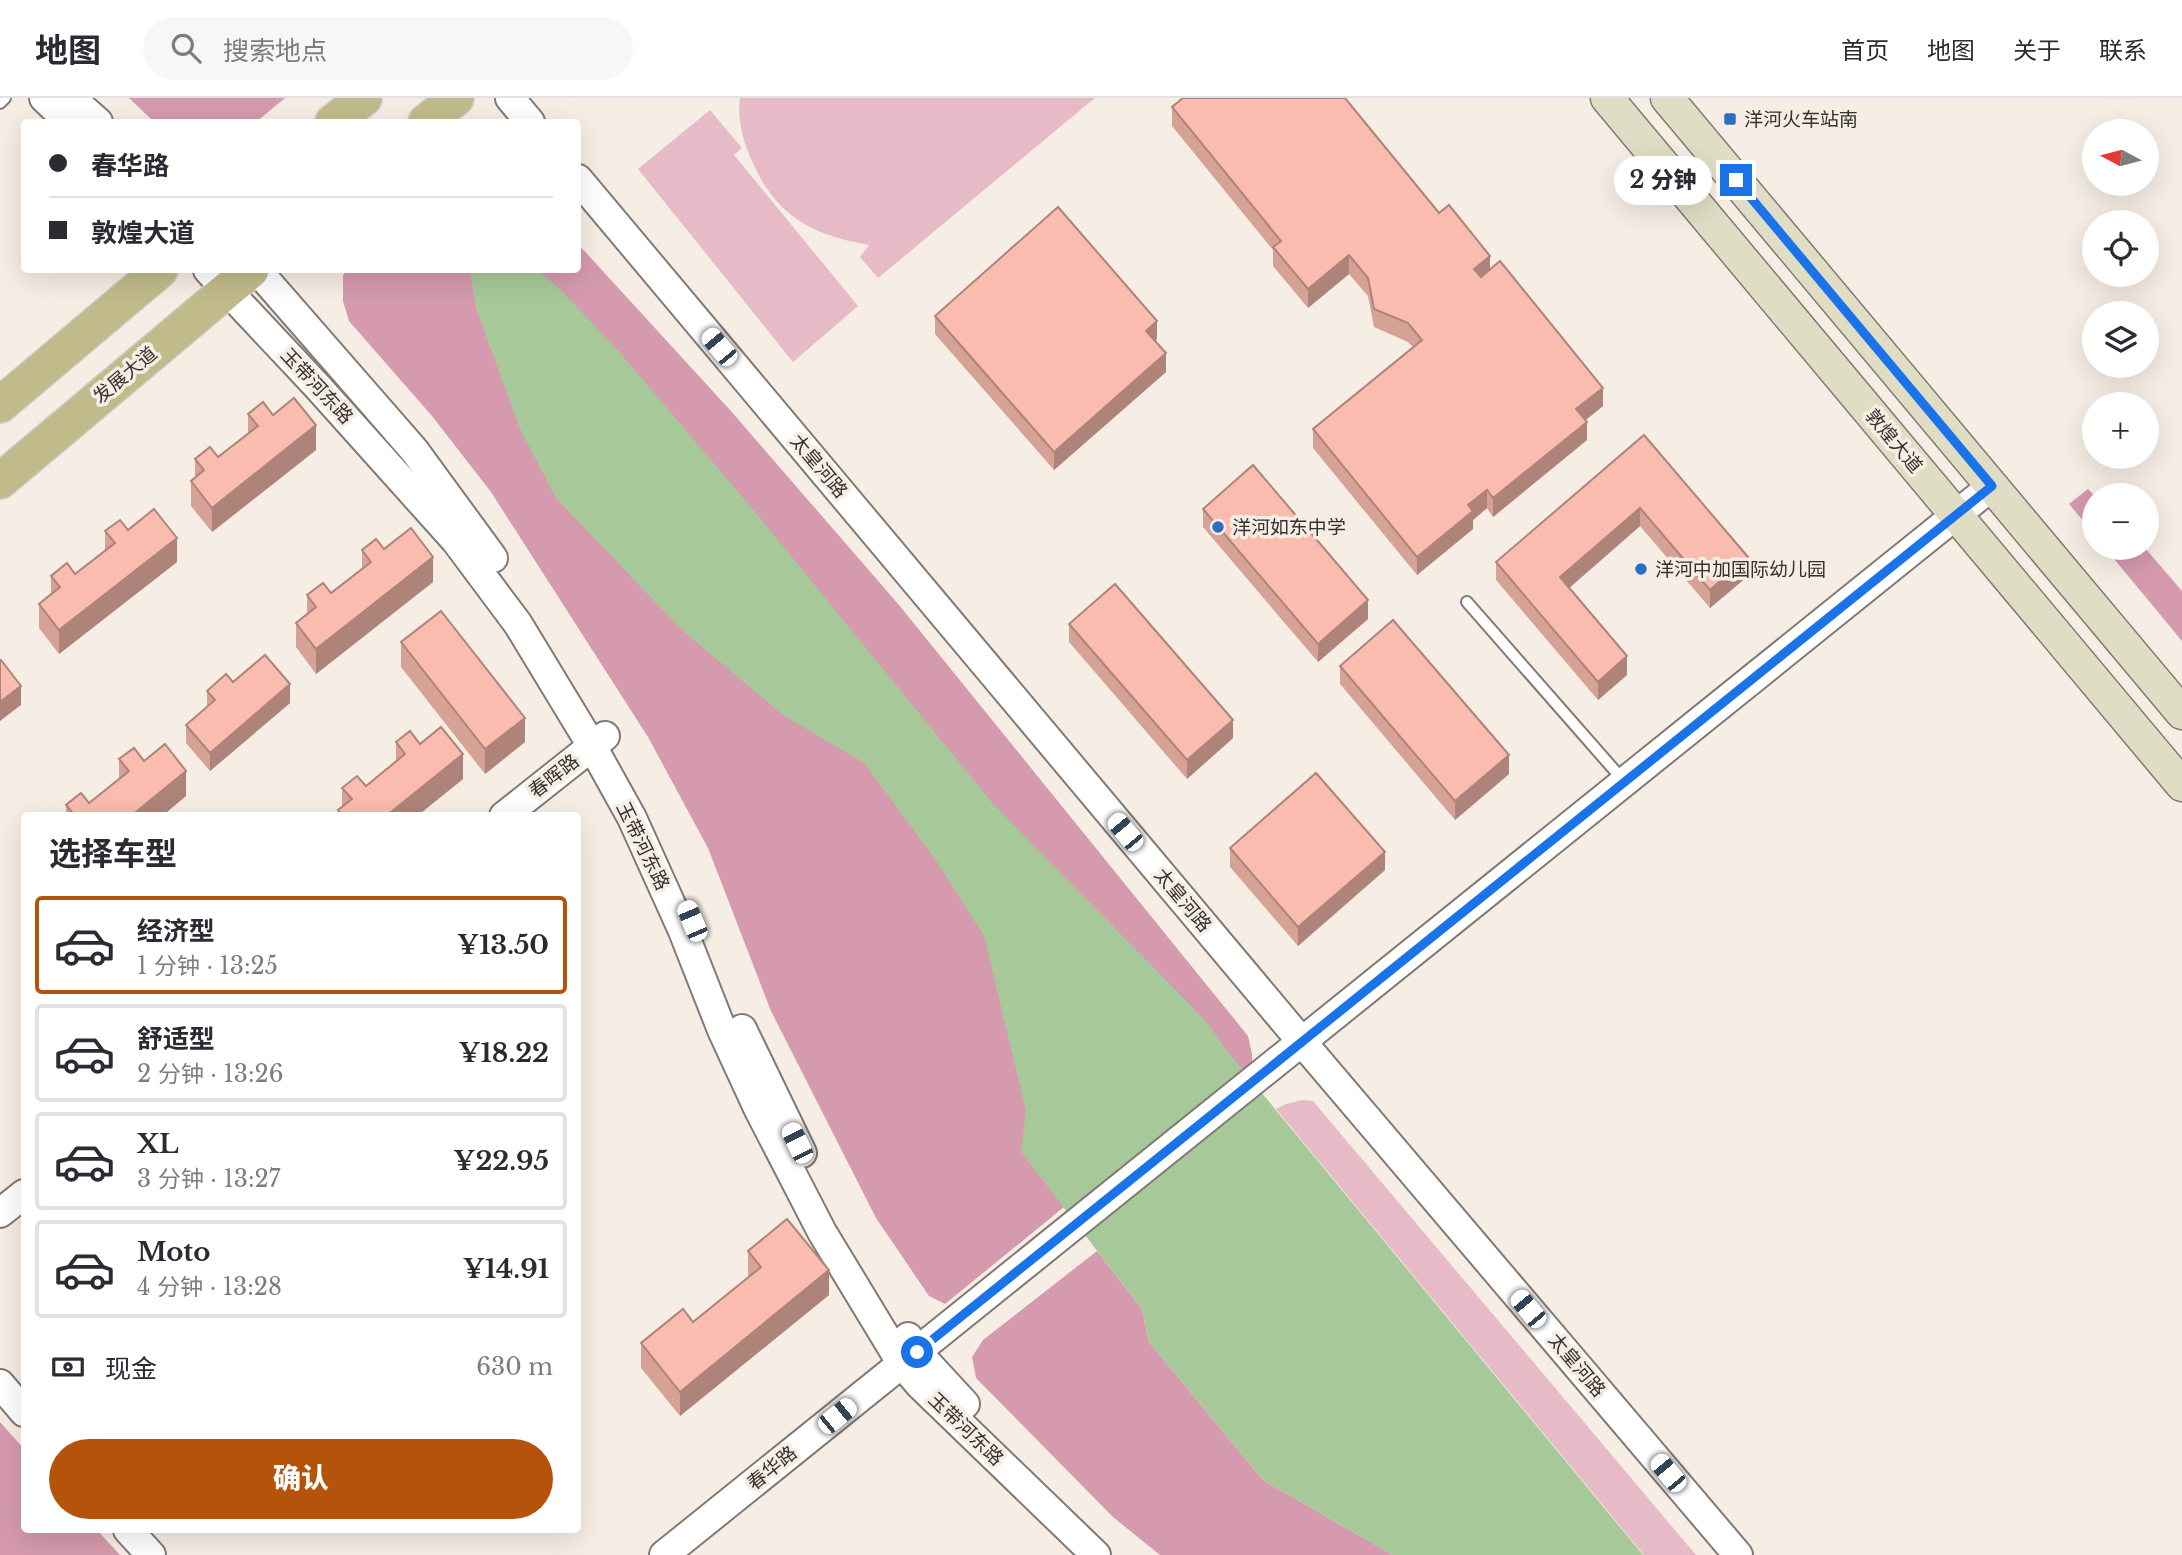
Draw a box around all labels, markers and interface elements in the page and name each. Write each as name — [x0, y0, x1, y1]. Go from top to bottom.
search box — [143, 17, 633, 80]
icon: search — [167, 29, 205, 67]
text: 地图 — [35, 30, 101, 71]
text: 搜索地点 — [223, 35, 327, 67]
text: 首页 — [1841, 36, 1889, 65]
text: 地图 — [1927, 36, 1975, 65]
text: 关于 — [2013, 36, 2061, 65]
text: 联系 — [2099, 36, 2147, 65]
place label: 洋河火车站南 — [1744, 108, 1858, 131]
marker: 洋河火车站南 — [1722, 111, 1738, 127]
north arrow — [2082, 119, 2160, 196]
map controls — [2082, 119, 2159, 560]
text: 春华路 — [91, 150, 169, 182]
callout: 2 分钟 — [1614, 155, 1712, 204]
route end — [1720, 164, 1752, 196]
text: 2 分钟 — [1629, 166, 1697, 194]
button: locate — [2082, 210, 2159, 287]
text: 敦煌大道 — [91, 217, 195, 249]
button: layers — [2082, 301, 2159, 378]
car — [698, 324, 741, 370]
street label: 发展大道 — [88, 342, 162, 408]
street label: 玉带河东路 — [276, 343, 358, 429]
button: + — [2082, 392, 2159, 469]
street label: 敦煌大道 — [1861, 404, 1927, 478]
street label: 太皇河路 — [786, 429, 852, 503]
button: − — [2082, 483, 2159, 560]
place label: 洋河如东中学 — [1232, 516, 1346, 539]
marker: 洋河如东中学 — [1210, 519, 1226, 535]
place label: 洋河中加国际幼儿园 — [1655, 558, 1826, 581]
marker: 洋河中加国际幼儿园 — [1633, 561, 1649, 577]
street label: 春晖路 — [524, 749, 584, 803]
street label: 玉带河东路 — [612, 798, 674, 894]
car — [1104, 809, 1147, 855]
text: 选择车型 — [49, 834, 177, 874]
street label: 太皇河路 — [1150, 863, 1216, 937]
car — [675, 898, 710, 944]
icon: car — [53, 914, 116, 977]
text: 经济型 — [137, 915, 215, 947]
text: ¥13.50 — [457, 929, 549, 961]
text: 1 分钟 · 13:25 — [137, 952, 278, 980]
icon: car — [53, 1022, 116, 1085]
text: 舒适型 — [137, 1023, 215, 1055]
text: ¥18.22 — [458, 1037, 549, 1069]
text: 2 分钟 · 13:26 — [137, 1060, 283, 1088]
car — [779, 1120, 816, 1166]
text: XL — [137, 1128, 179, 1160]
icon: car — [53, 1130, 116, 1193]
text: ¥22.95 — [453, 1145, 549, 1177]
text: 3 分钟 · 13:27 — [137, 1165, 280, 1193]
text: Moto — [137, 1236, 210, 1268]
icon: car — [53, 1238, 116, 1301]
text: ¥14.91 — [463, 1253, 549, 1285]
text: 4 分钟 · 13:28 — [137, 1273, 282, 1301]
car — [1507, 1286, 1550, 1332]
street label: 太皇河路 — [1544, 1328, 1610, 1402]
route start — [901, 1336, 933, 1368]
icon: cash — [49, 1348, 87, 1386]
text: 现金 — [105, 1353, 157, 1385]
text: 630 m — [476, 1353, 553, 1381]
street label: 玉带河东路 — [924, 1388, 1008, 1470]
car — [815, 1395, 860, 1437]
button: 确认 — [49, 1439, 553, 1519]
street label: 春华路 — [743, 1441, 801, 1495]
car — [1647, 1450, 1690, 1496]

